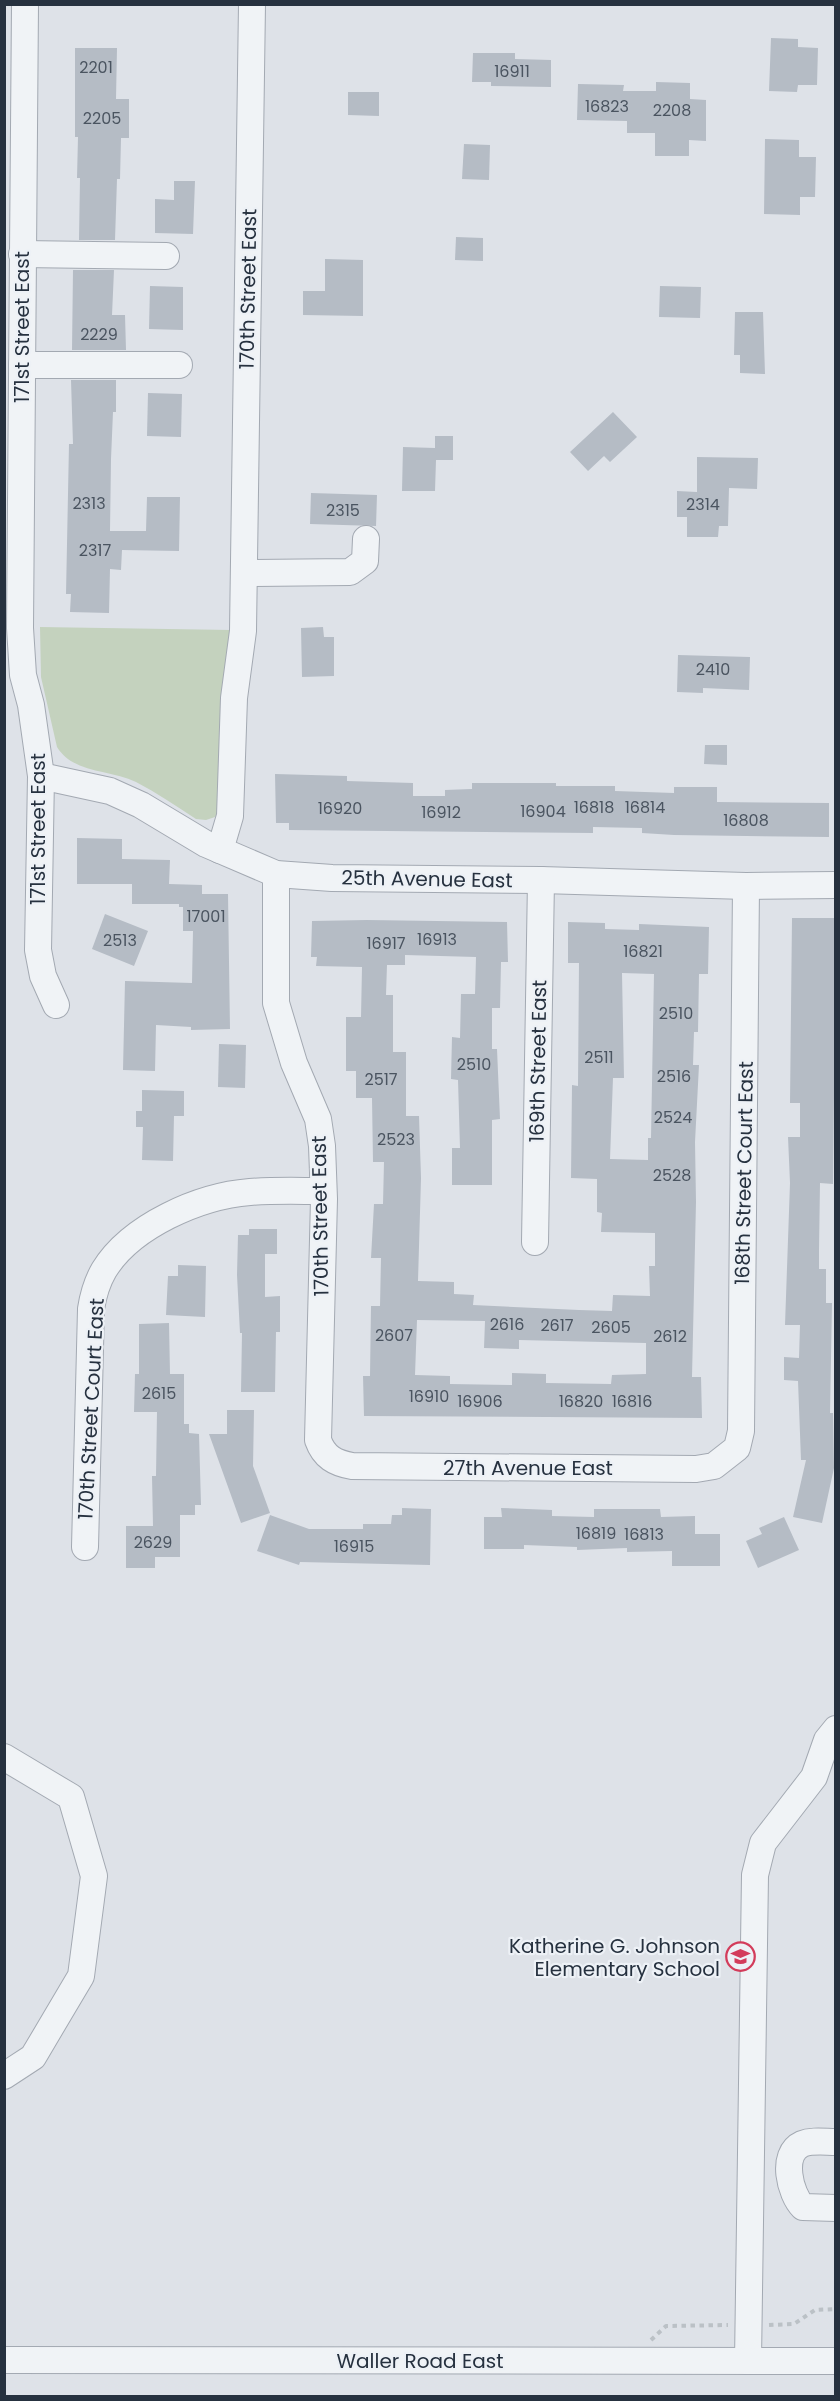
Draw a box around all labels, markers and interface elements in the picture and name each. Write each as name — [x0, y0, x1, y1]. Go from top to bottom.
house number: 2201 — [79, 56, 113, 79]
house number: 16911 — [494, 60, 530, 83]
house number: 16823 — [585, 95, 629, 118]
house number: 2208 — [653, 99, 691, 122]
house number: 2205 — [83, 107, 121, 130]
street label: 170th Street East — [233, 208, 263, 370]
street label: 171st Street East — [8, 251, 36, 403]
house number: 2229 — [80, 323, 118, 346]
house number: 2313 — [72, 492, 106, 515]
house number: 2314 — [686, 493, 720, 516]
house number: 2315 — [326, 499, 360, 522]
house number: 2317 — [79, 539, 112, 562]
house number: 2410 — [696, 658, 730, 681]
street label: 171st Street East — [24, 753, 52, 905]
house number: 16818 — [574, 796, 614, 819]
house number: 16814 — [625, 796, 665, 819]
house number: 16920 — [318, 797, 362, 820]
house number: 16904 — [520, 800, 566, 823]
house number: 16912 — [421, 801, 461, 824]
house number: 16808 — [723, 809, 769, 832]
street label: 25th Avenue East — [341, 864, 513, 894]
house number: 17001 — [186, 905, 226, 928]
house number: 16913 — [417, 928, 457, 951]
house number: 2513 — [103, 929, 137, 952]
house number: 16917 — [366, 932, 406, 955]
house number: 16821 — [623, 940, 663, 963]
street label: 169th Street East — [523, 980, 553, 1142]
house number: 2510 — [659, 1002, 693, 1025]
house number: 2511 — [584, 1046, 614, 1069]
house number: 2510 — [457, 1053, 491, 1076]
street label: 168th Street Court East — [728, 1061, 760, 1285]
house number: 2516 — [657, 1065, 691, 1088]
house number: 2517 — [364, 1068, 398, 1091]
house number: 2524 — [654, 1106, 692, 1129]
house number: 2523 — [377, 1128, 415, 1151]
street label: 170th Street East — [305, 1135, 335, 1297]
house number: 2528 — [653, 1164, 691, 1187]
street label: 170th Street Court East — [71, 1298, 111, 1520]
house number: 2616 — [490, 1313, 524, 1336]
house number: 2617 — [540, 1314, 574, 1337]
house number: 2605 — [591, 1316, 631, 1339]
house number: 2607 — [375, 1324, 413, 1347]
house number: 2612 — [653, 1325, 687, 1348]
house number: 2615 — [142, 1382, 176, 1405]
house number: 16910 — [409, 1385, 449, 1408]
house number: 16906 — [457, 1390, 503, 1413]
house number: 16820 — [559, 1390, 603, 1413]
house number: 16816 — [612, 1390, 652, 1413]
street label: 27th Avenue East — [443, 1454, 613, 1482]
house number: 16819 — [576, 1522, 616, 1545]
house number: 16813 — [624, 1523, 664, 1546]
house number: 2629 — [134, 1531, 172, 1554]
house number: 16915 — [334, 1535, 374, 1558]
place label: Katherine G. Johnson Elementary School — [509, 1932, 720, 1983]
school or university icon: Katherine G. Johnson Elementary School — [725, 1941, 757, 1973]
street label: Waller Road East — [337, 2347, 503, 2375]

